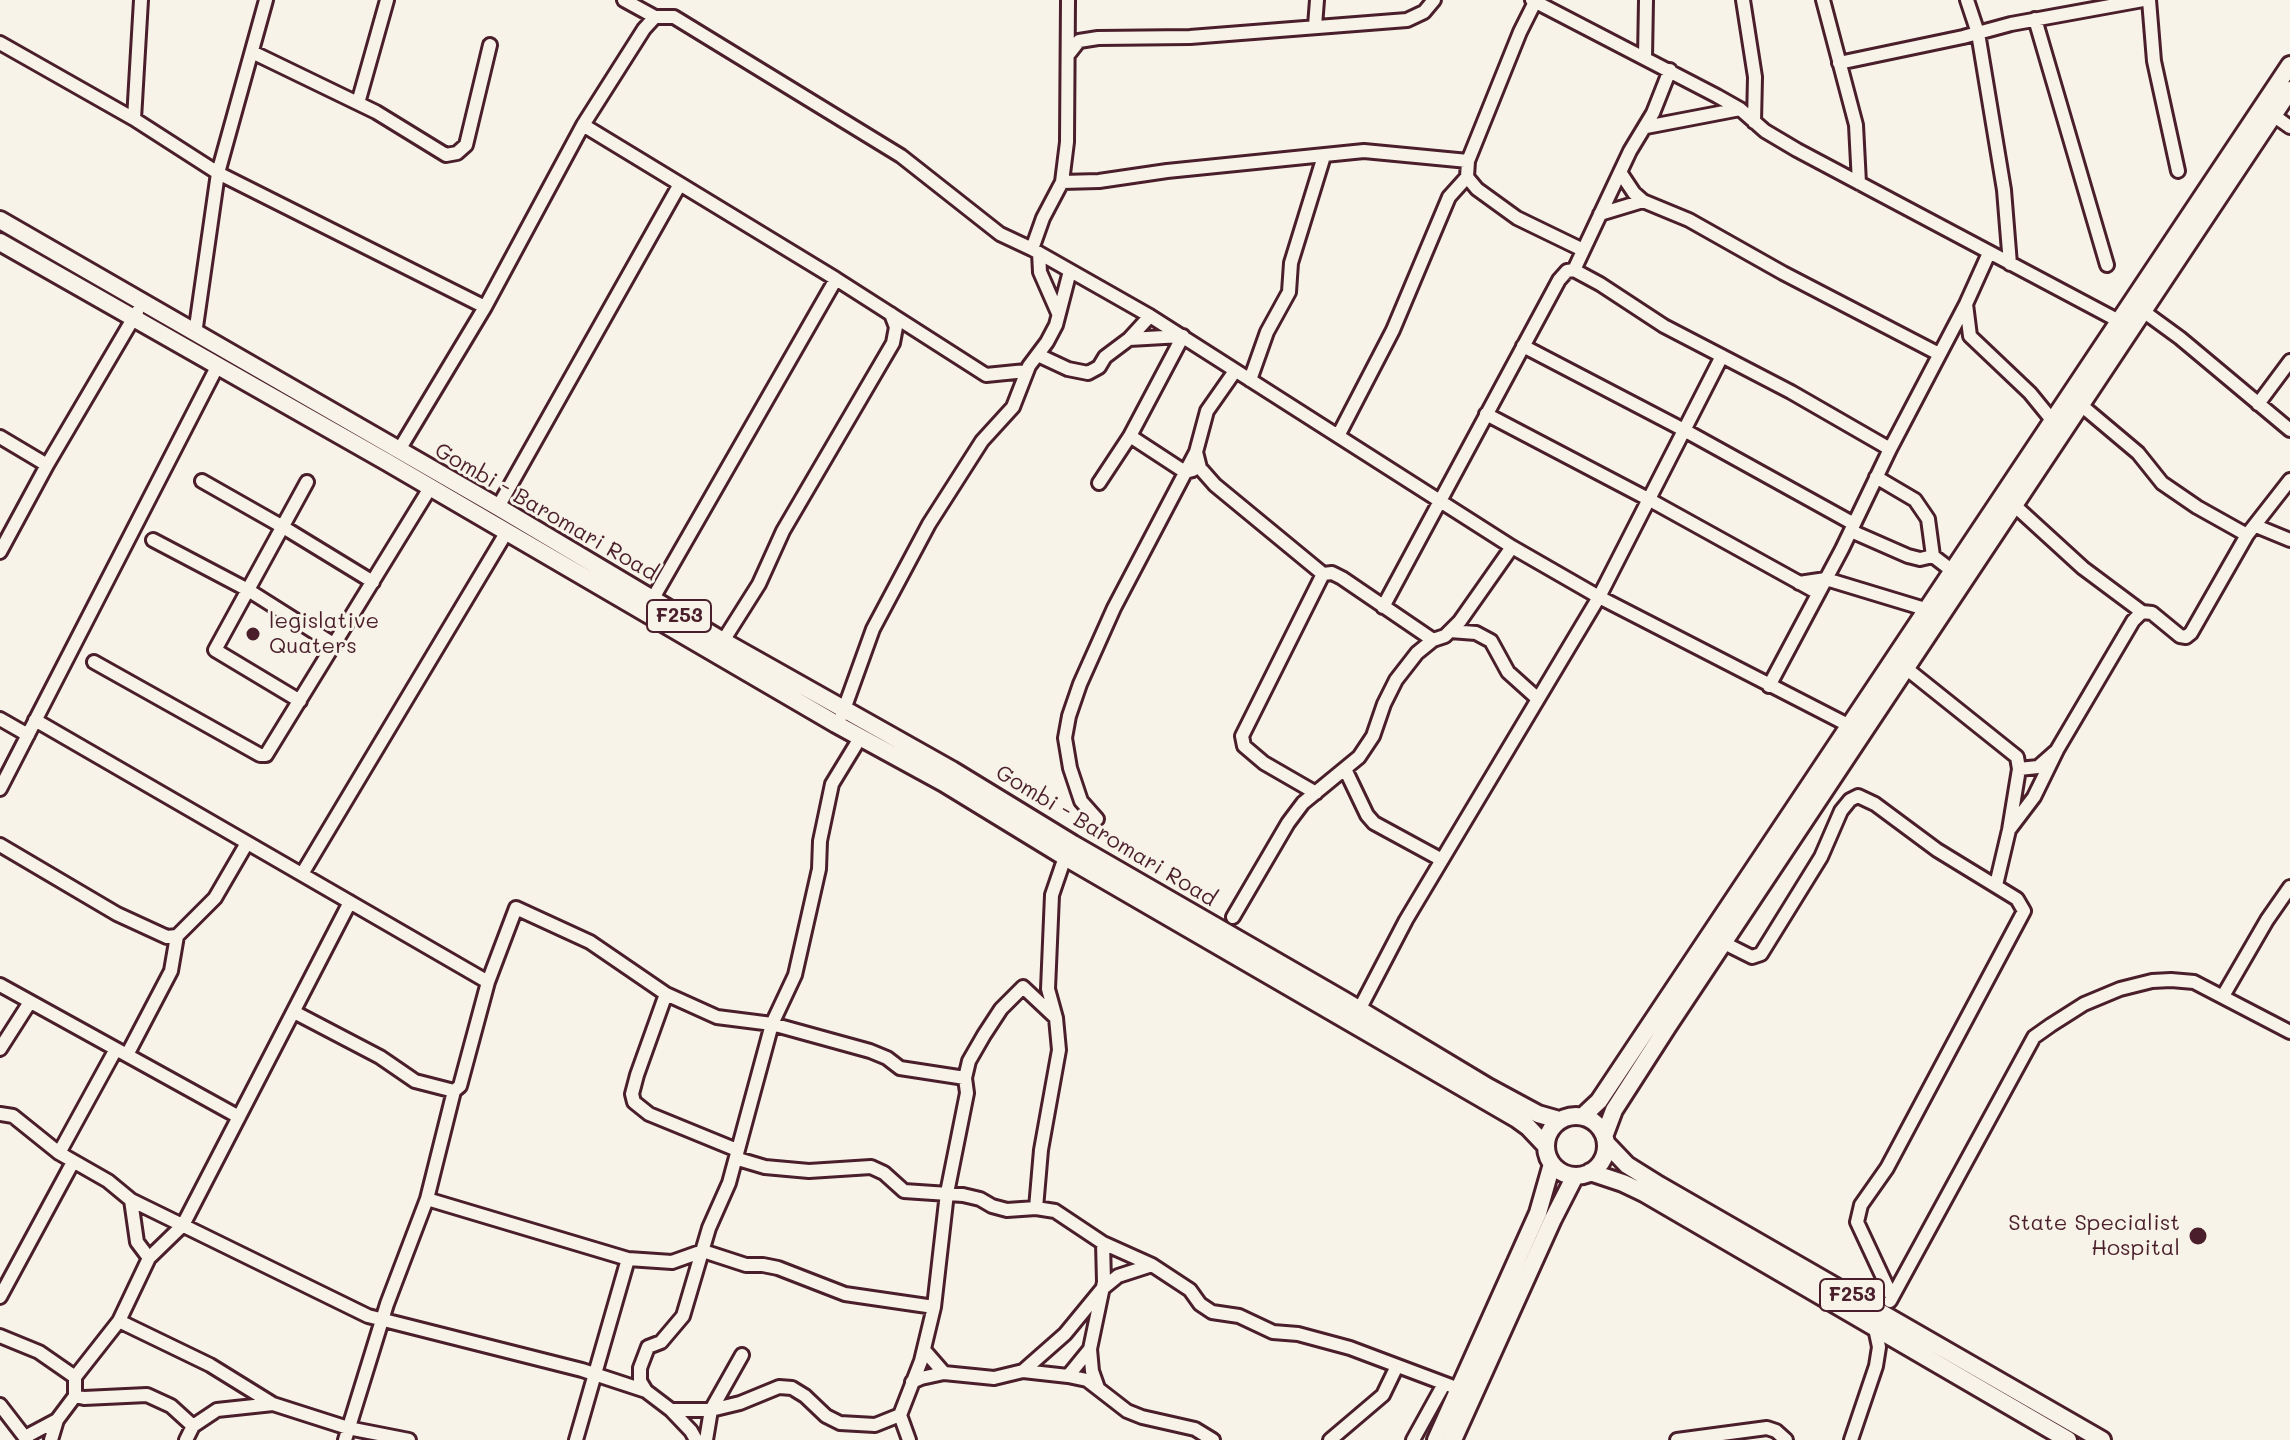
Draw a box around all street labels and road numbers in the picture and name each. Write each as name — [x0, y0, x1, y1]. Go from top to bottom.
street label: Gombi - Baromari Road — [430, 437, 662, 587]
road number: F253 — [647, 600, 711, 632]
street label: Gombi - Baromari Road — [991, 759, 1221, 913]
road number: F253 — [1820, 1279, 1884, 1311]

